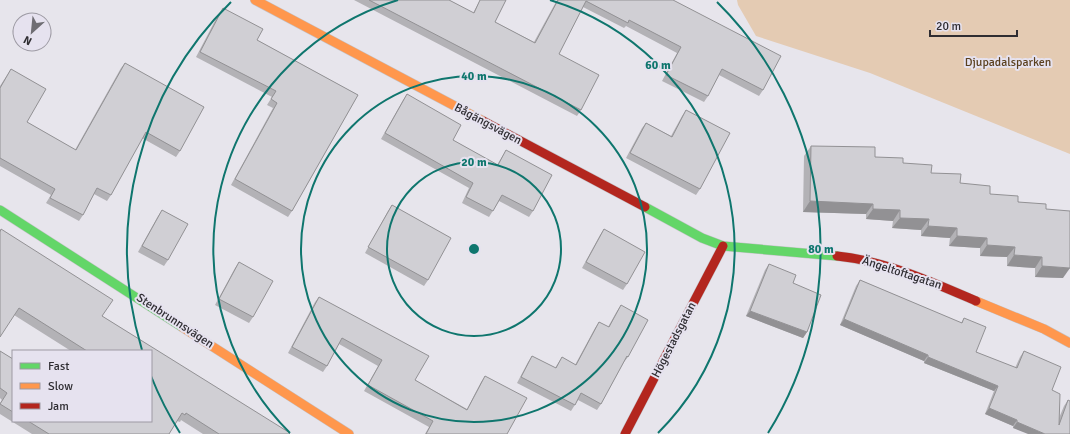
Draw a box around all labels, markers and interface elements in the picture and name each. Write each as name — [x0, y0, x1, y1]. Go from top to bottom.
north arrow — [12, 12, 52, 52]
scale bar — [930, 12, 1017, 38]
text: 20 m — [936, 19, 961, 34]
text: N — [21, 33, 34, 48]
park label: Djupadalsparken — [965, 55, 1051, 70]
text: 60 m — [645, 58, 671, 73]
text: 40 m — [461, 69, 487, 84]
street label: Bågängsvägen — [452, 100, 524, 148]
text: 20 m — [461, 155, 487, 170]
centre of rings — [467, 242, 481, 256]
text: 80 m — [808, 242, 834, 257]
street label: Ängeltoftagatan — [860, 253, 944, 293]
street label: Stenbrunnsvägen — [133, 290, 217, 352]
street label: Högestadsgatan — [648, 300, 700, 380]
legend — [12, 350, 152, 422]
text: Fast — [48, 359, 69, 374]
text: Slow — [48, 379, 73, 394]
text: Jam — [48, 399, 69, 414]

